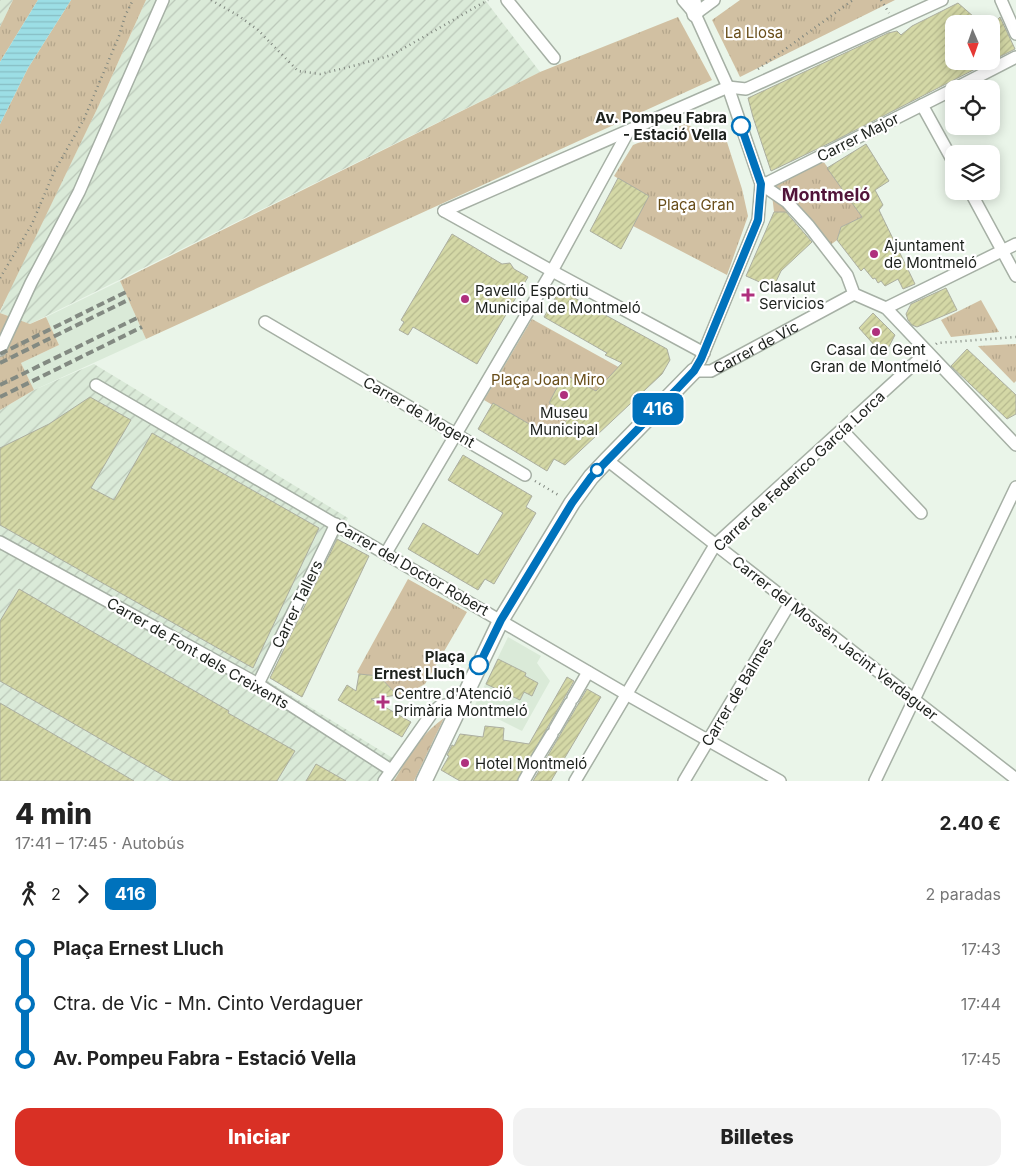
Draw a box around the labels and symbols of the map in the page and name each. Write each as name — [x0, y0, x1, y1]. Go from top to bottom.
north arrow — [945, 15, 1000, 70]
park label: La Llosa — [725, 23, 783, 42]
place label: Av. Pompeu Fabra - Estació Vella — [595, 108, 727, 144]
street label: Carrer Major — [814, 108, 903, 166]
marker: Av. Pompeu Fabra - Estació Vella — [731, 116, 751, 136]
district label: Montmeló — [782, 184, 870, 205]
park label: Plaça Gran — [657, 195, 735, 214]
place label: Ajuntament de Montmeló — [884, 236, 977, 272]
marker: Ajuntament de Montmeló — [868, 248, 880, 260]
place label: Clasalut Servicios — [759, 277, 825, 313]
place label: Pavelló Esportiu Municipal de Montmeló — [475, 281, 641, 317]
marker: Clasalut Servicios — [741, 288, 755, 302]
marker: Pavelló Esportiu Municipal de Montmeló — [459, 293, 471, 305]
street label: Carrer de Vic — [710, 316, 802, 378]
marker: Casal de Gent Gran de Montmeló — [870, 326, 882, 338]
place label: Casal de Gent Gran de Montmeló — [810, 340, 942, 376]
park label: Plaça Joan Miro — [491, 370, 605, 389]
street label: Carrer de Mogent — [360, 372, 478, 452]
street label: Carrer de Federico García Lorca — [709, 386, 889, 556]
marker: Museu Municipal — [558, 389, 570, 401]
line badge: 416 — [629, 393, 687, 425]
place label: Museu Municipal — [530, 403, 598, 439]
unlabelled marker — [590, 463, 604, 477]
street label: Carrer del Doctor Robert — [332, 516, 492, 620]
street label: Carrer del Mossèn Jacint Verdaguer — [728, 552, 942, 725]
street label: Carrer Tallers — [267, 557, 327, 651]
street label: Carrer de Font dels Creixents — [104, 593, 293, 713]
street label: Carrer de Balmes — [697, 634, 777, 750]
place label: Plaça Ernest Lluch — [374, 647, 465, 683]
marker: Plaça Ernest Lluch — [469, 655, 489, 675]
place label: Centre d'Atenció Primària Montmeló — [394, 684, 528, 720]
marker: Centre d'Atenció Primària Montmeló — [376, 695, 390, 709]
place label: Hotel Montmeló — [475, 754, 587, 773]
marker: Hotel Montmeló — [459, 757, 471, 769]

